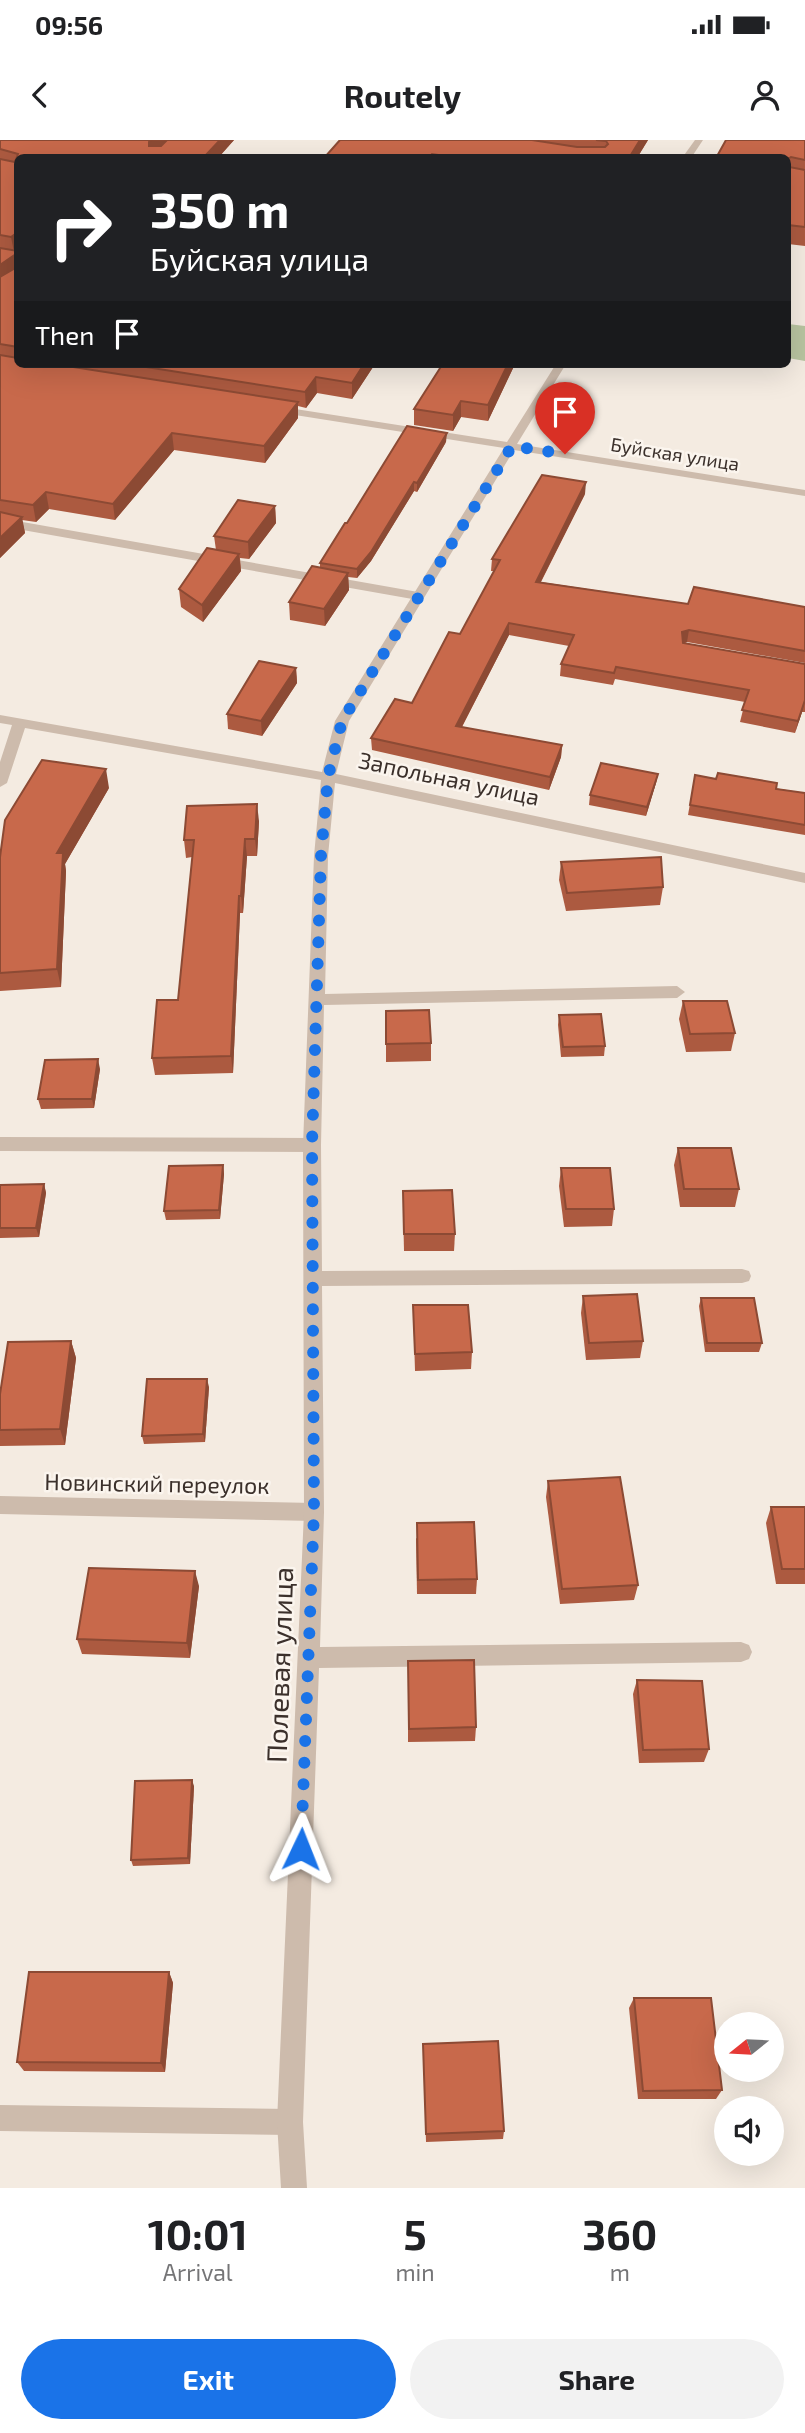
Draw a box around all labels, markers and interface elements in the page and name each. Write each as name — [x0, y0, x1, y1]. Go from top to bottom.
text: 09:56 — [35, 9, 103, 40]
icon: back — [21, 76, 59, 114]
text: Routely — [344, 76, 461, 114]
icon: person — [746, 76, 784, 114]
text: 350 m — [150, 179, 290, 238]
icon: right — [35, 182, 126, 273]
text: Буйская улица — [150, 239, 369, 277]
icon: arrive — [108, 315, 146, 353]
text: Then — [35, 319, 94, 350]
pin — [535, 382, 595, 454]
icon: arrive — [546, 393, 584, 431]
street label: Буйская улица — [609, 432, 741, 476]
street label: Запольная улица — [356, 745, 542, 812]
street label: Новинский переулок — [44, 1467, 270, 1500]
street label: Полевая улица — [259, 1566, 299, 1763]
position arrow — [264, 1812, 338, 1886]
north arrow — [714, 2012, 784, 2082]
map controls — [714, 2012, 784, 2166]
button: sound — [714, 2096, 784, 2166]
text: 10:01 — [148, 2208, 248, 2258]
text: 5 — [403, 2208, 427, 2258]
text: 360 — [582, 2208, 657, 2258]
text: Arrival — [163, 2258, 233, 2286]
text: min — [395, 2258, 435, 2286]
text: m — [610, 2258, 630, 2286]
button: Exit — [21, 2339, 396, 2419]
button: Share — [410, 2339, 784, 2419]

